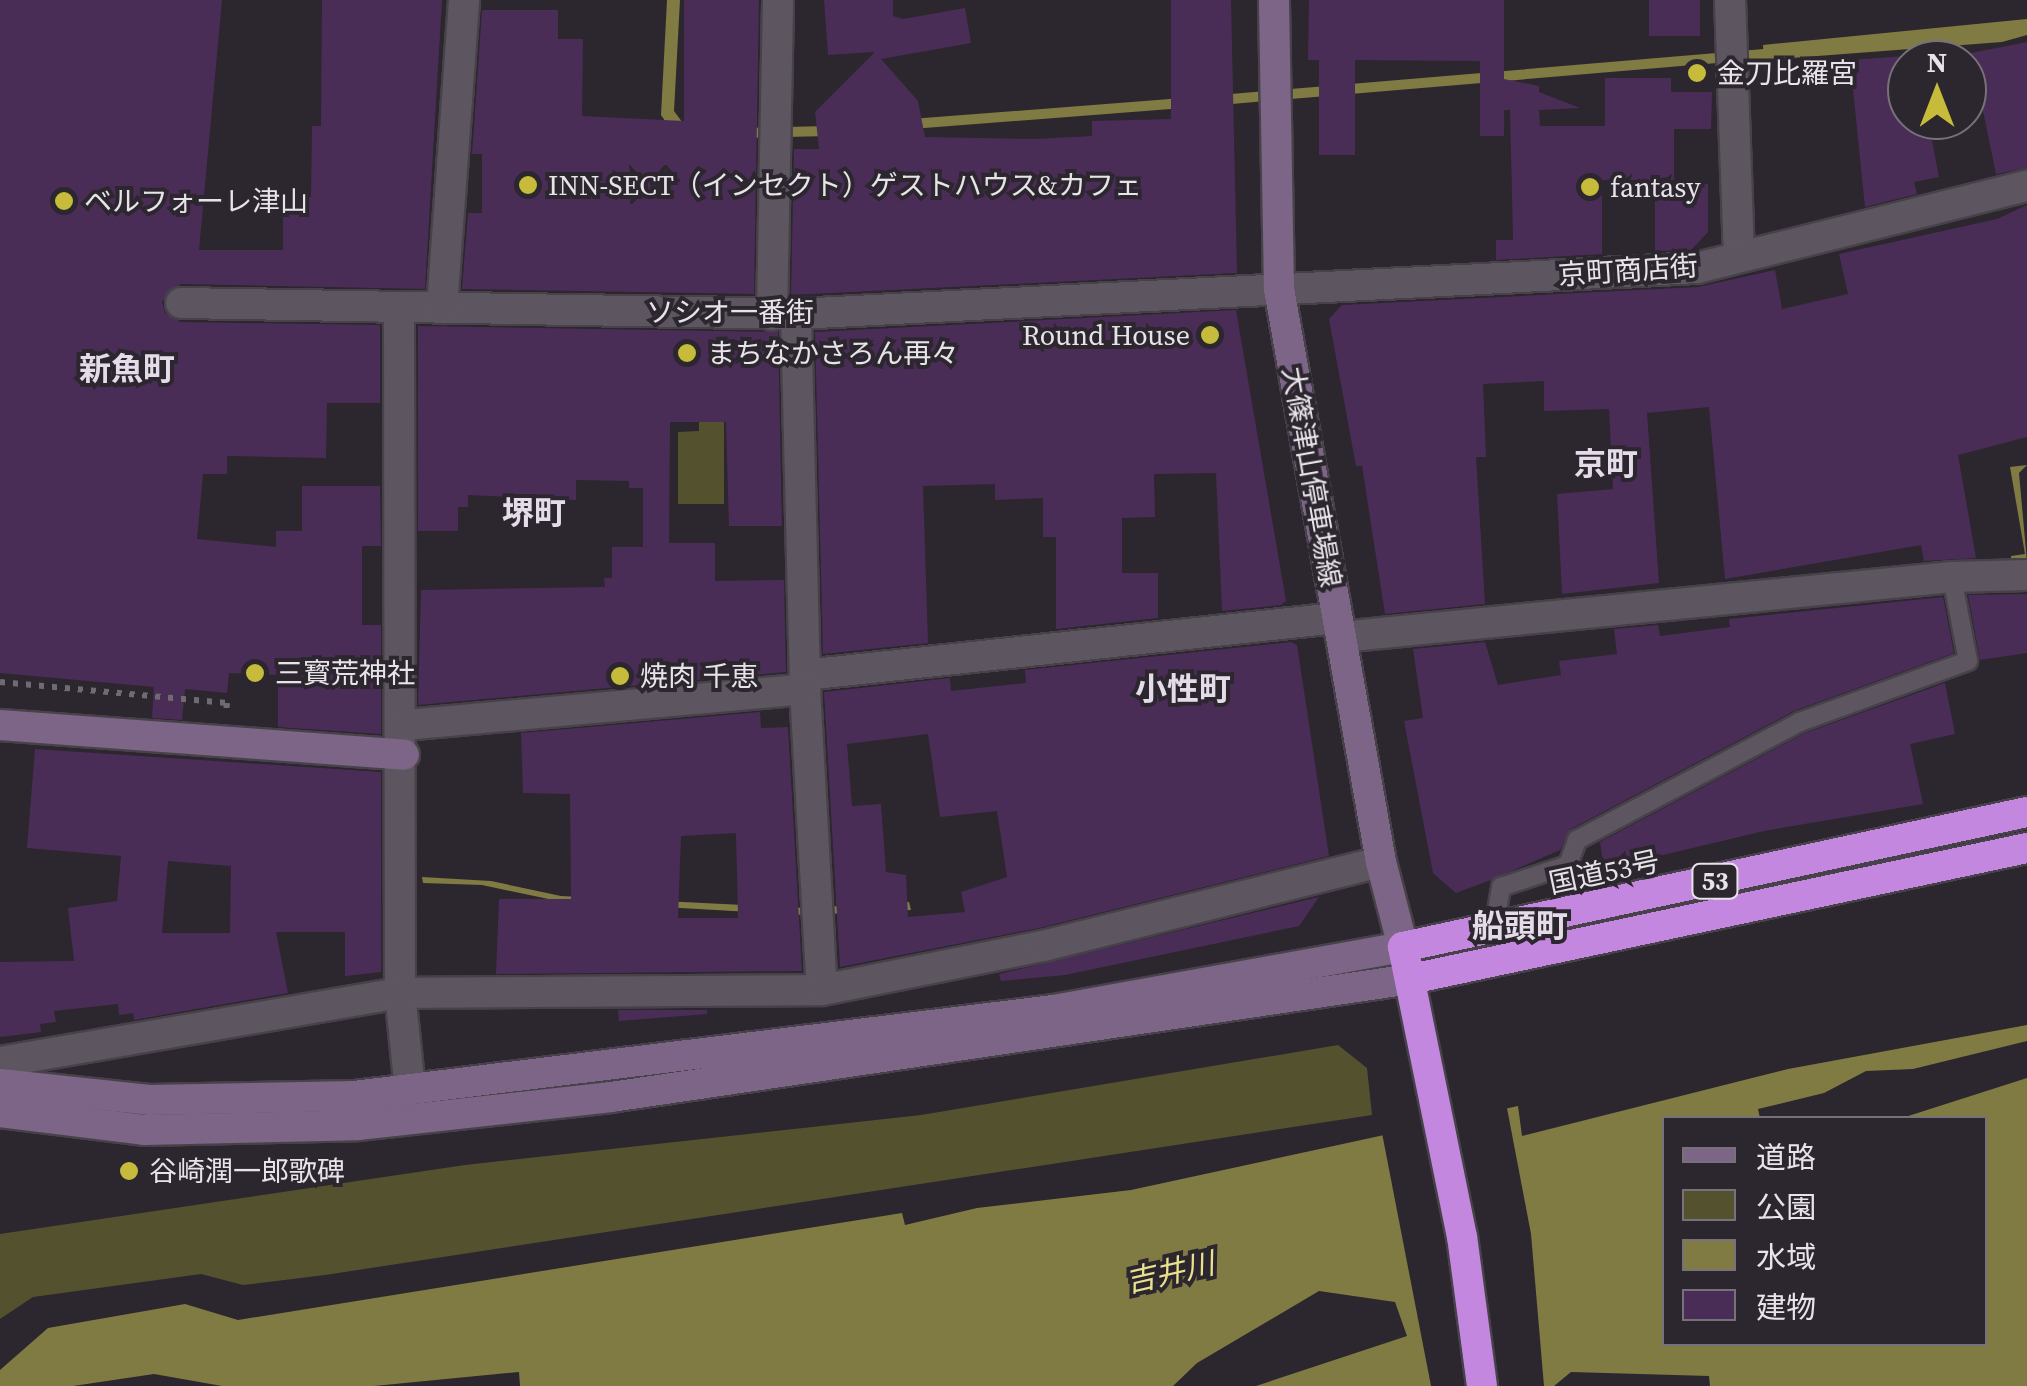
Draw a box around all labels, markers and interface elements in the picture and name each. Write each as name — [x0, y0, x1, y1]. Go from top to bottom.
north arrow — [1887, 40, 1987, 140]
text: N — [1927, 43, 1947, 81]
place label: 金刀比羅宮 — [1717, 56, 1857, 90]
marker: 金刀比羅宮 — [1686, 62, 1708, 84]
place label: INN-SECT（インセクト）ゲストハウス&カフェ — [548, 168, 1142, 202]
place label: fantasy — [1610, 170, 1701, 204]
marker: INN-SECT（インセクト）ゲストハウス&カフェ — [517, 174, 539, 196]
marker: fantasy — [1579, 176, 1601, 198]
place label: ベルフォーレ津山 — [84, 184, 308, 218]
marker: ベルフォーレ津山 — [53, 190, 75, 212]
street label: 京町商店街 — [1557, 248, 1699, 292]
street label: ソシオ一番街 — [646, 295, 814, 329]
place label: Round House — [1022, 318, 1190, 352]
marker: Round House — [1199, 324, 1221, 346]
place label: まちなかさろん再々 — [707, 336, 959, 370]
marker: まちなかさろん再々 — [676, 342, 698, 364]
district label: 新魚町 — [79, 350, 175, 388]
street label: 大篠津山停車場線 — [1276, 364, 1348, 590]
district label: 京町 — [1574, 445, 1638, 483]
district label: 堺町 — [502, 494, 566, 532]
place label: 三寳荒神社 — [275, 656, 415, 690]
place label: 焼肉 千恵 — [640, 659, 759, 693]
marker: 三寳荒神社 — [244, 662, 266, 684]
marker: 焼肉 千恵 — [609, 665, 631, 687]
district label: 小性町 — [1135, 670, 1231, 708]
street label: 国道53号 — [1546, 844, 1662, 900]
road number: 53 — [1690, 861, 1740, 901]
district label: 船頭町 — [1472, 907, 1568, 945]
legend — [1662, 1116, 1987, 1346]
text: 道路 — [1756, 1137, 1816, 1178]
place label: 谷崎潤一郎歌碑 — [149, 1154, 345, 1188]
marker: 谷崎潤一郎歌碑 — [118, 1160, 140, 1182]
text: 公園 — [1756, 1187, 1816, 1228]
text: 水域 — [1756, 1237, 1816, 1278]
water label: 吉井川 — [1122, 1245, 1218, 1301]
text: 建物 — [1756, 1287, 1816, 1328]

